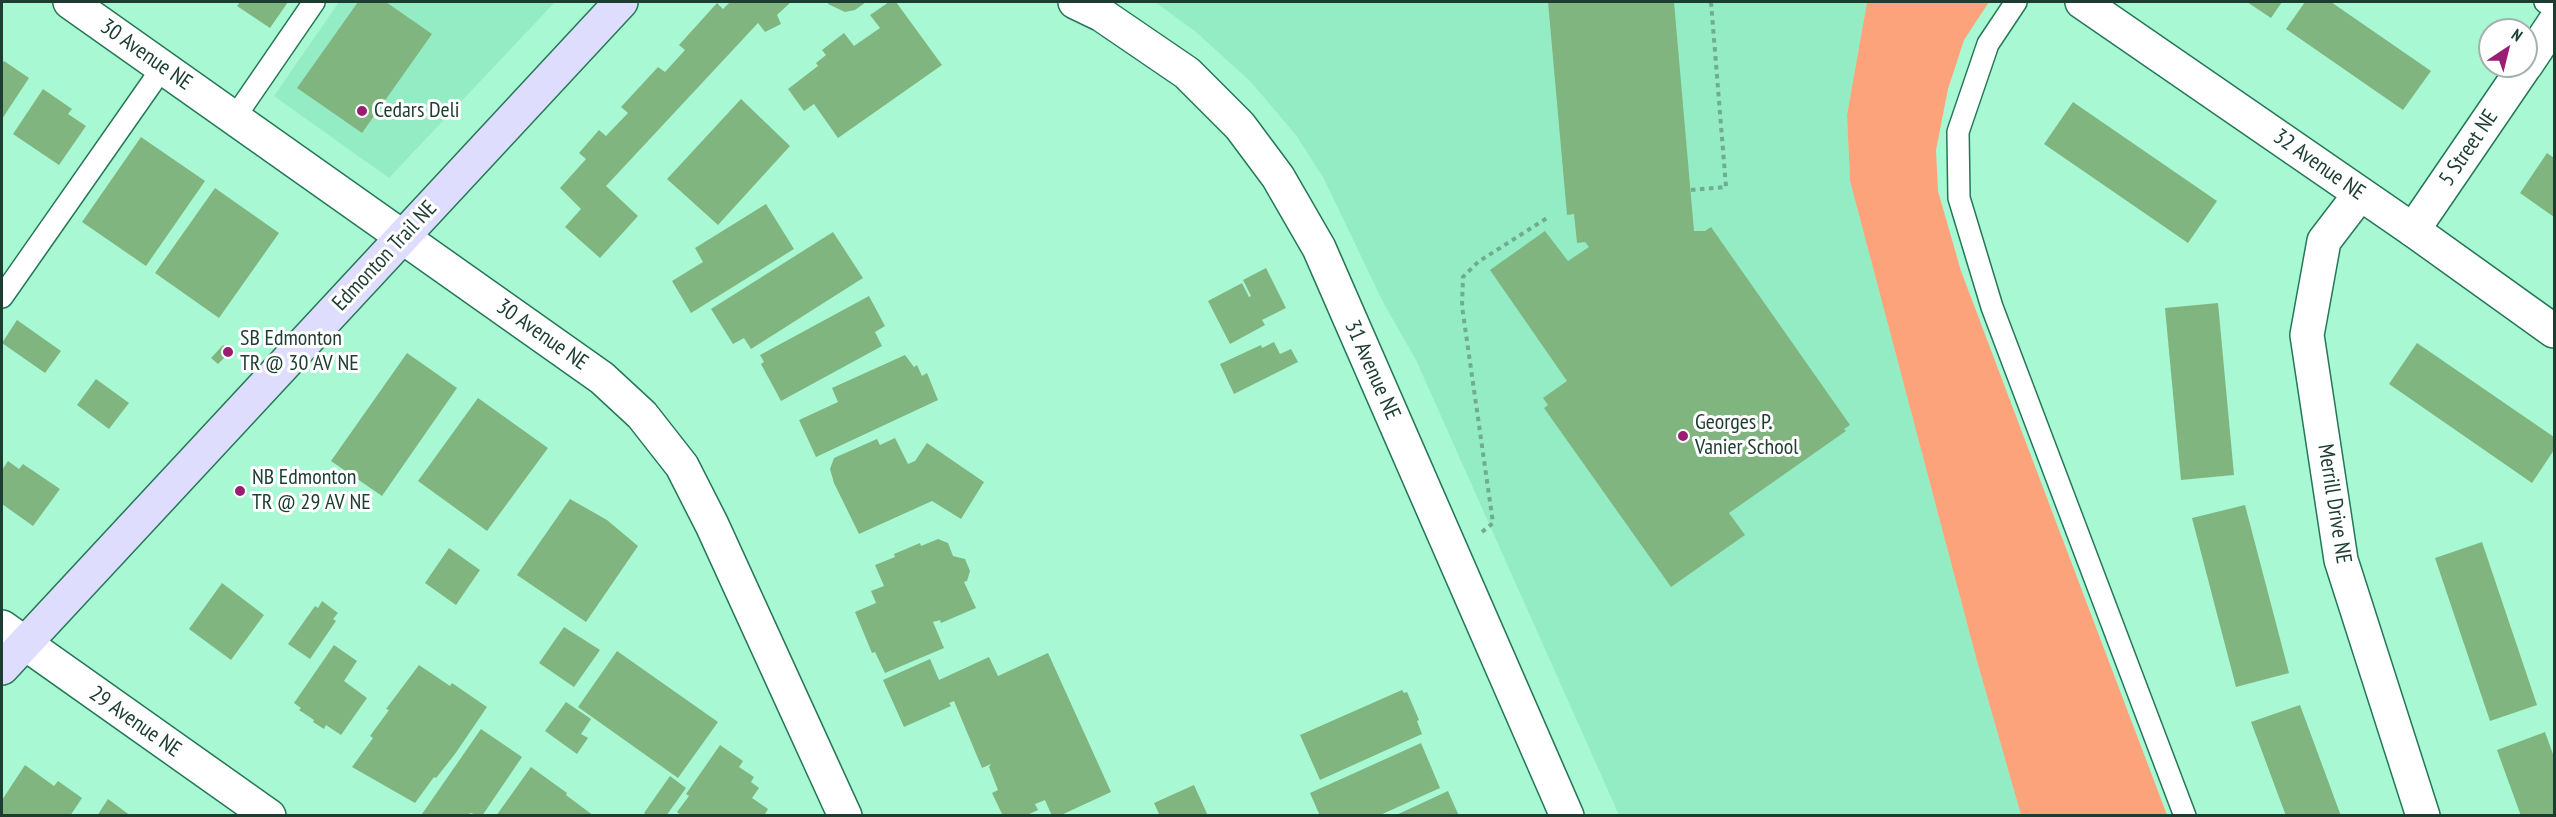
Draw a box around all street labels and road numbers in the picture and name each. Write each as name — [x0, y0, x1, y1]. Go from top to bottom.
street label: 30 Avenue NE — [95, 14, 197, 96]
street label: 5 Street NE — [2434, 105, 2504, 191]
street label: 32 Avenue NE — [2268, 124, 2370, 206]
street label: Edmonton Trail NE — [327, 196, 443, 316]
street label: 30 Avenue NE — [491, 294, 593, 376]
street label: 31 Avenue NE — [1338, 316, 1406, 424]
street label: Merrill Drive NE — [2312, 442, 2356, 566]
street label: 29 Avenue NE — [84, 681, 186, 763]

